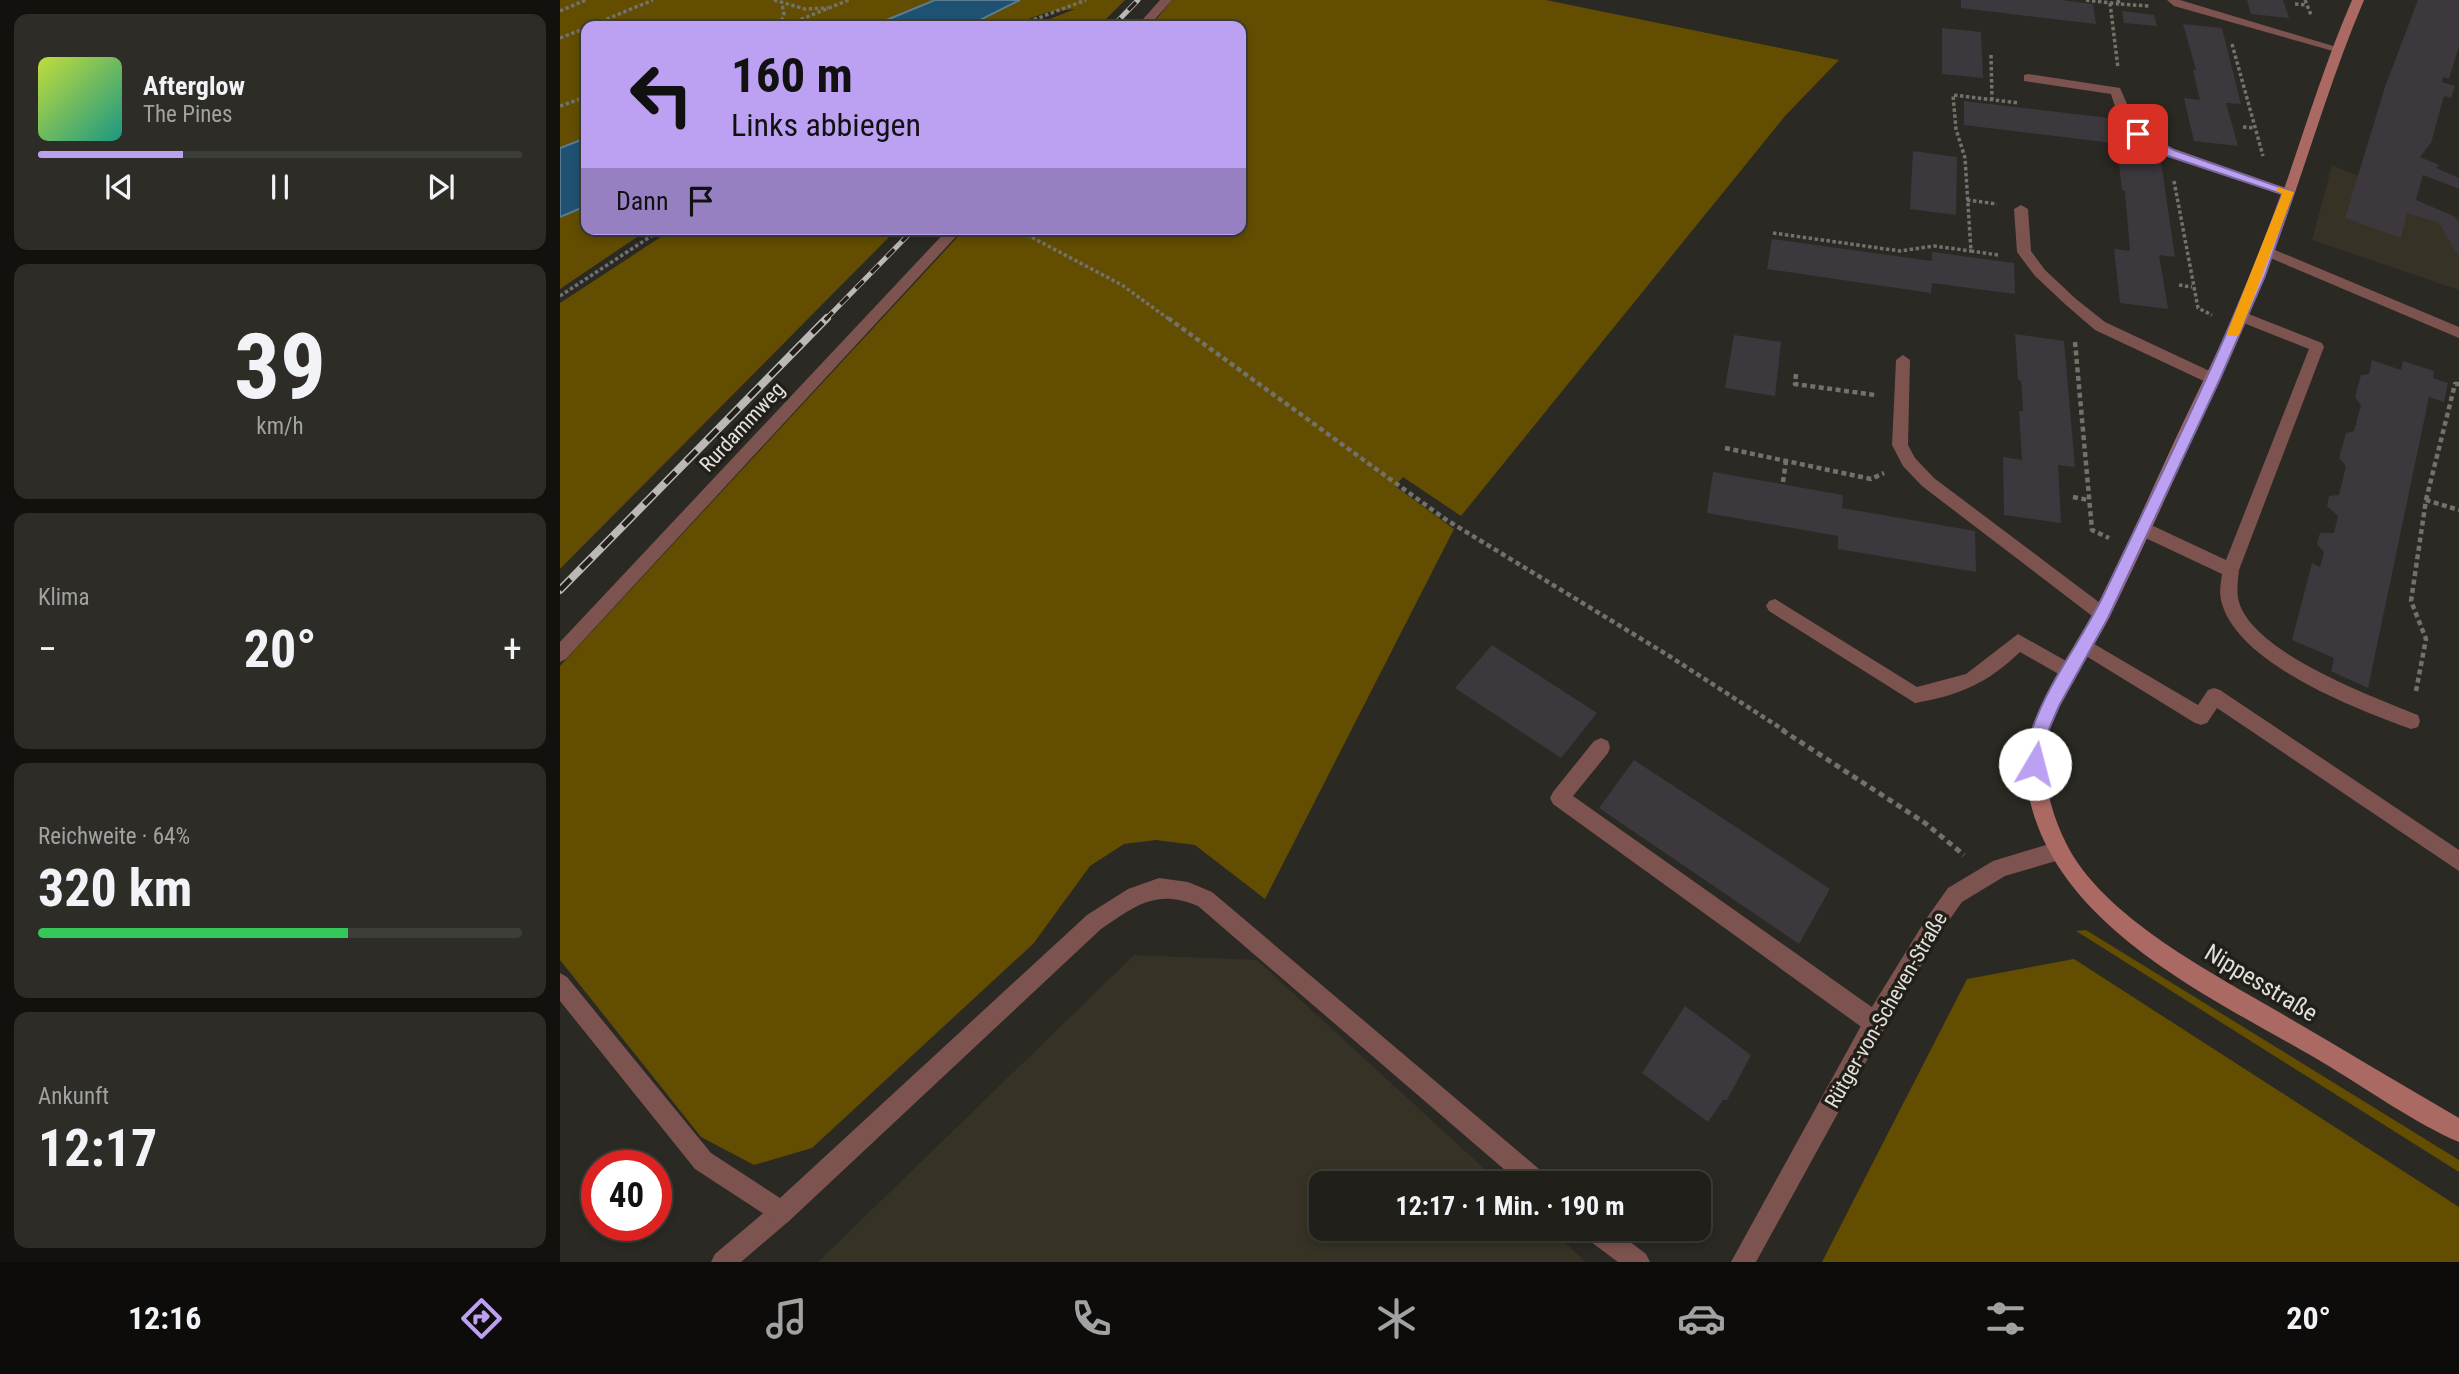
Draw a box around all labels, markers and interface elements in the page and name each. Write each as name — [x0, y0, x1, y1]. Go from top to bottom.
text: 160 m — [731, 47, 853, 104]
icon: left — [616, 49, 707, 140]
text: Afterglow — [143, 71, 245, 101]
text: The Pines — [143, 101, 233, 128]
pin — [2108, 104, 2168, 164]
text: Links abbiegen — [731, 106, 921, 144]
icon: arrive — [2119, 115, 2157, 153]
icon: previous — [100, 168, 138, 206]
icon: pause — [261, 168, 299, 206]
icon: next — [422, 168, 460, 206]
icon: arrive — [682, 182, 720, 220]
text: Dann — [616, 186, 668, 216]
text: 39 — [234, 314, 326, 420]
street label: Rurdammweg — [695, 377, 789, 477]
text: km/h — [256, 413, 304, 440]
text: Klima — [38, 584, 89, 611]
text: 20° — [244, 619, 316, 680]
text: − — [38, 627, 57, 671]
text: + — [503, 627, 522, 671]
position arrow — [1998, 727, 2072, 801]
text: Reichweite · 64% — [38, 823, 190, 850]
text: 320 km — [38, 858, 192, 919]
street label: Rütger-von-Scheven-Straße — [1820, 908, 1952, 1112]
street label: Nippesstraße — [2200, 938, 2322, 1028]
text: Ankunft — [38, 1083, 109, 1110]
text: 12:17 — [38, 1118, 157, 1179]
speed limit sign: 40 — [581, 1150, 672, 1241]
text: 12:17 · 1 Min. · 190 m — [1396, 1191, 1624, 1221]
icon: directions — [457, 1294, 506, 1343]
icon: music — [762, 1294, 811, 1343]
icon: phone — [1067, 1294, 1116, 1343]
icon: climate — [1372, 1294, 1421, 1343]
icon: car — [1677, 1294, 1726, 1343]
icon: filters — [1981, 1294, 2030, 1343]
text: 12:16 — [128, 1299, 201, 1337]
text: 20° — [2286, 1299, 2331, 1337]

